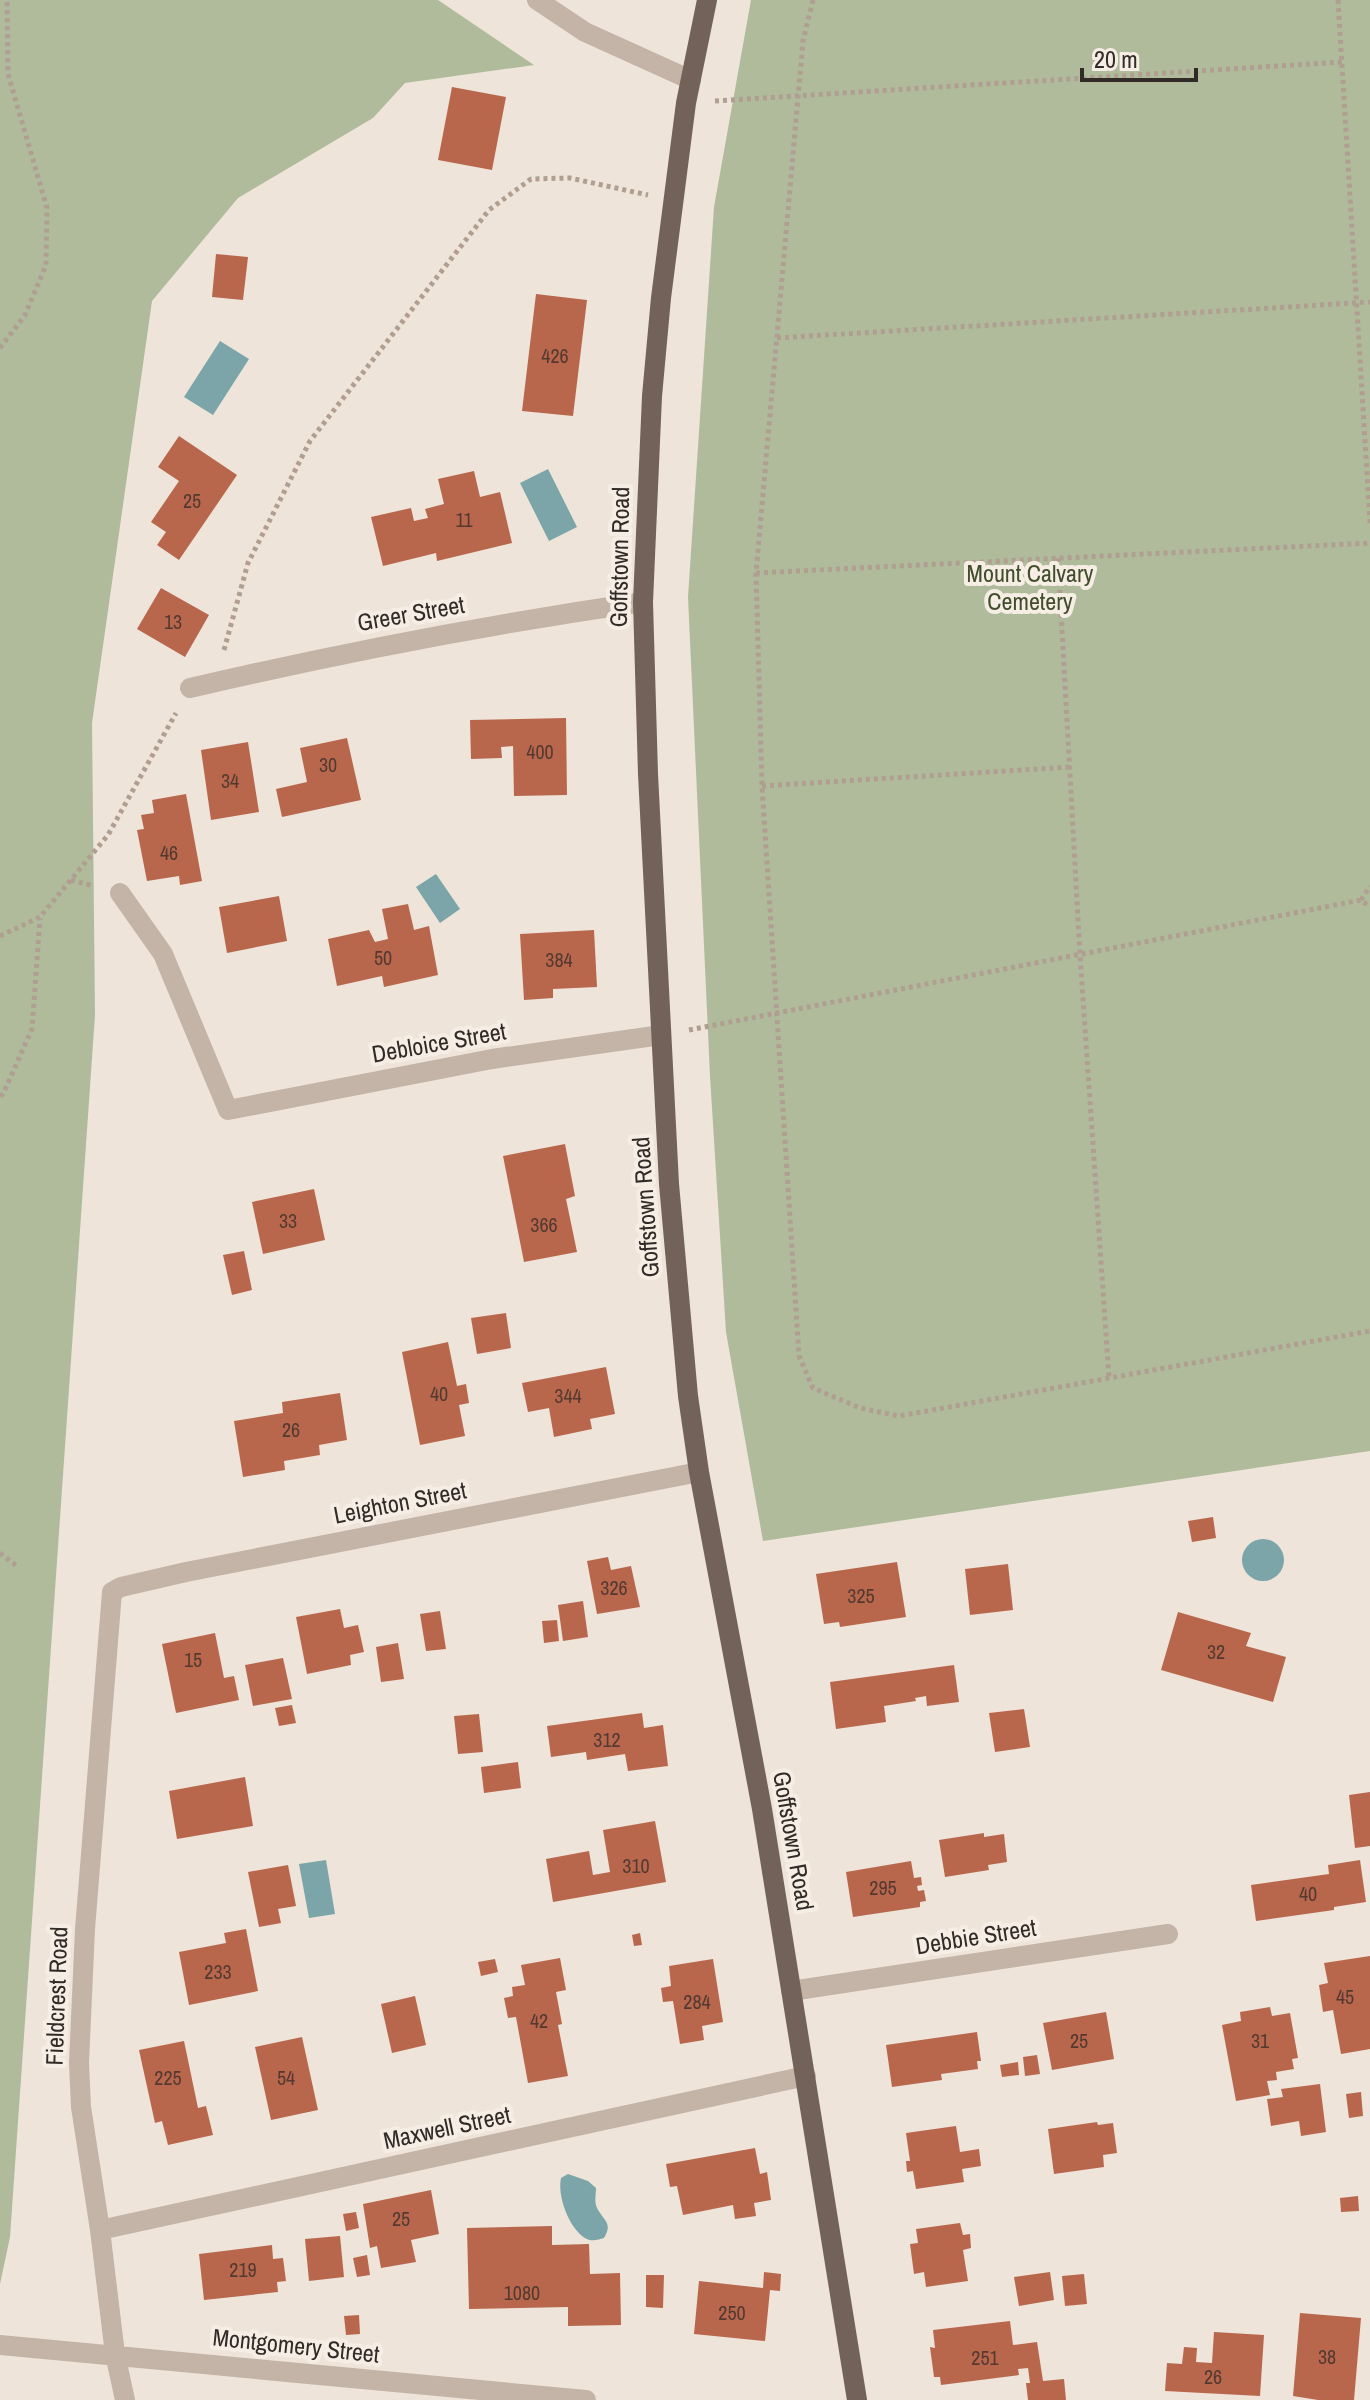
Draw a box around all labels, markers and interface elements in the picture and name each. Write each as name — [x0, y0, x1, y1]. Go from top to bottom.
scale bar — [1082, 32, 1196, 82]
text: 20 m — [1094, 43, 1138, 75]
house number: 426 — [541, 342, 569, 369]
street label: Goffstown Road — [602, 486, 636, 628]
house number: 25 — [183, 487, 201, 514]
house number: 11 — [455, 506, 473, 533]
park label: Mount Calvary Cemetery — [967, 557, 1094, 617]
street label: Greer Street — [355, 588, 467, 638]
house number: 13 — [164, 608, 182, 635]
house number: 400 — [526, 738, 554, 765]
house number: 30 — [319, 751, 337, 778]
house number: 34 — [221, 767, 239, 794]
house number: 46 — [160, 839, 178, 866]
house number: 50 — [374, 944, 392, 971]
house number: 384 — [545, 946, 573, 973]
street label: Debloice Street — [369, 1014, 509, 1070]
street label: Goffstown Road — [624, 1136, 666, 1278]
house number: 33 — [279, 1207, 297, 1234]
house number: 366 — [530, 1211, 558, 1238]
house number: 40 — [430, 1380, 448, 1407]
house number: 344 — [554, 1382, 582, 1409]
house number: 26 — [282, 1416, 300, 1443]
street label: Leighton Street — [331, 1473, 469, 1531]
house number: 326 — [600, 1574, 628, 1601]
house number: 325 — [847, 1582, 875, 1609]
house number: 32 — [1207, 1638, 1225, 1665]
house number: 15 — [184, 1646, 202, 1673]
house number: 312 — [593, 1726, 621, 1753]
street label: Goffstown Road — [766, 1769, 822, 1913]
house number: 310 — [622, 1852, 650, 1879]
house number: 295 — [869, 1874, 897, 1901]
house number: 40 — [1299, 1880, 1317, 1907]
street label: Debbie Street — [913, 1911, 1039, 1961]
street label: Fieldcrest Road — [38, 1926, 74, 2066]
house number: 233 — [204, 1958, 232, 1985]
house number: 45 — [1336, 1983, 1354, 2010]
house number: 284 — [683, 1988, 711, 2015]
house number: 42 — [530, 2007, 548, 2034]
house number: 25 — [1070, 2027, 1088, 2054]
house number: 31 — [1251, 2027, 1269, 2054]
house number: 225 — [154, 2064, 182, 2091]
house number: 54 — [277, 2064, 295, 2091]
street label: Maxwell Street — [380, 2098, 514, 2156]
house number: 25 — [392, 2205, 410, 2232]
house number: 219 — [229, 2256, 257, 2283]
house number: 1080 — [504, 2279, 540, 2306]
house number: 250 — [718, 2299, 746, 2326]
street label: Montgomery Street — [211, 2320, 382, 2370]
house number: 38 — [1318, 2343, 1336, 2370]
house number: 251 — [971, 2344, 999, 2371]
house number: 26 — [1204, 2363, 1222, 2390]

